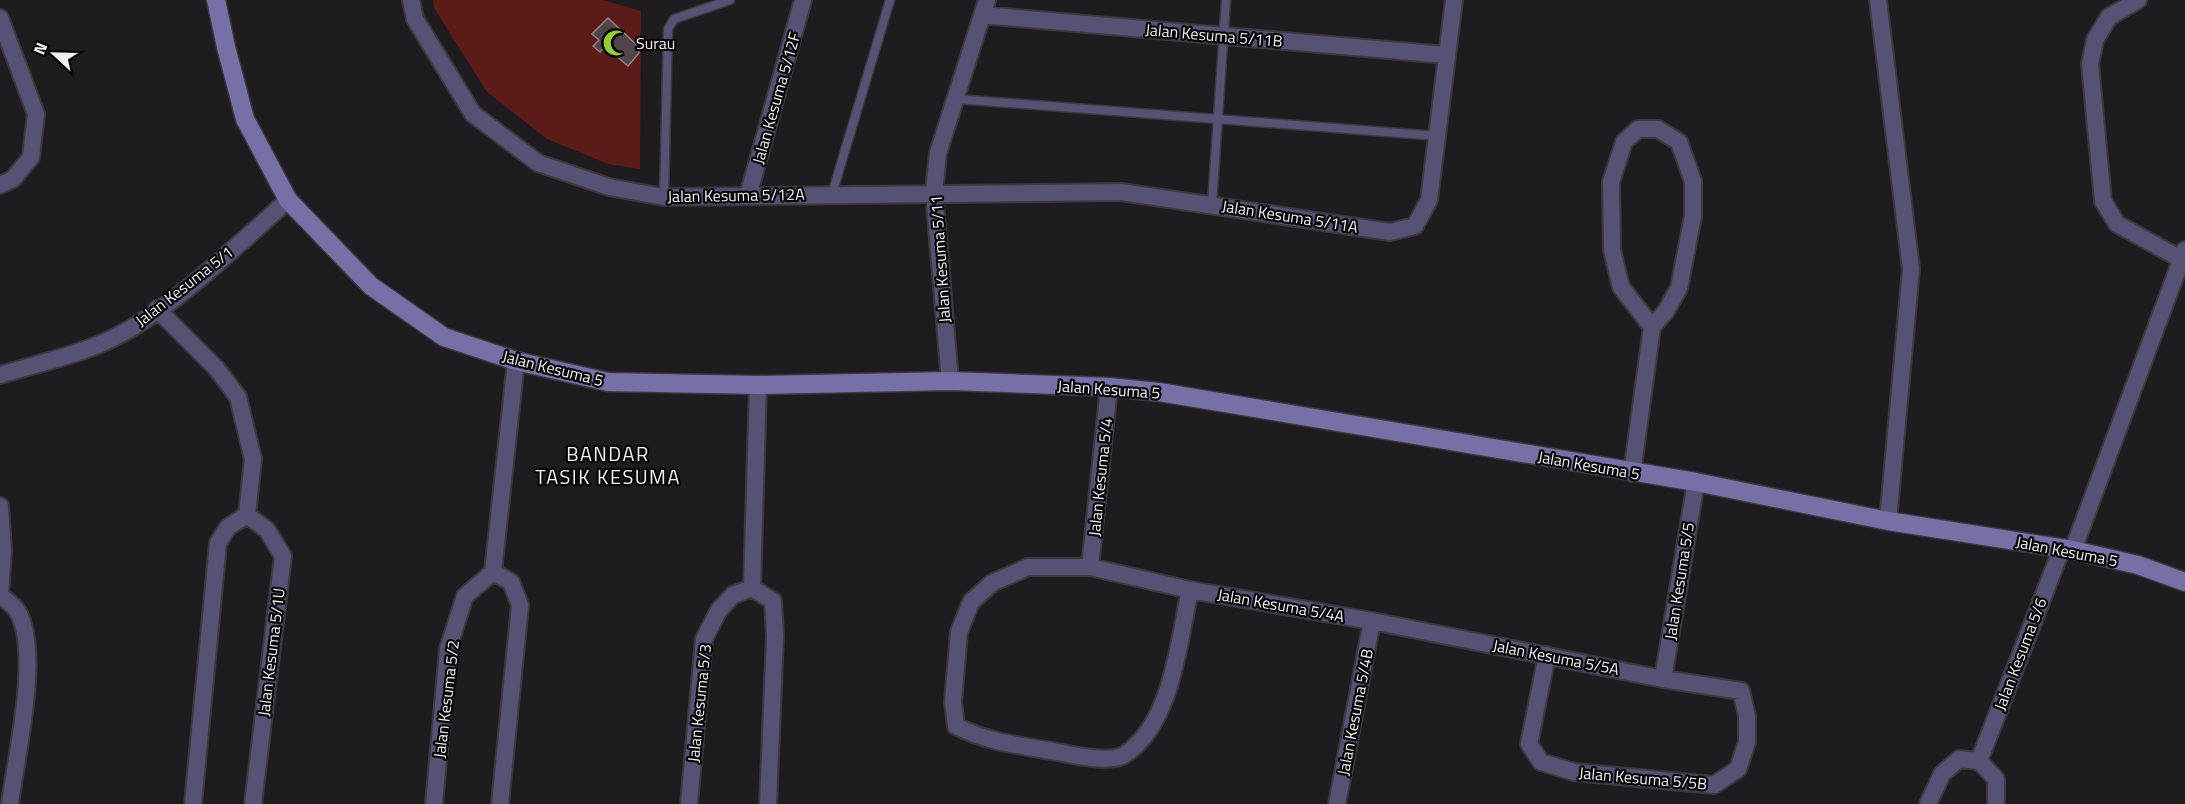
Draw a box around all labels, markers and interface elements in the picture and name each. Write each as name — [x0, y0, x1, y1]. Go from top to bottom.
street label: Jalan Kesuma 5/11B — [1144, 17, 1284, 53]
north arrow — [24, 24, 84, 84]
mosque icon: Surau — [601, 28, 631, 58]
street label: Jalan Kesuma 5/12F — [746, 29, 806, 167]
place label: Surau — [636, 31, 675, 55]
text: N — [27, 39, 53, 58]
street label: Jalan Kesuma 5/12A — [667, 182, 805, 208]
street label: Jalan Kesuma 5/11A — [1220, 193, 1360, 239]
street label: Jalan Kesuma 5/11 — [924, 194, 956, 324]
street label: Jalan Kesuma 5/1 — [130, 240, 238, 332]
street label: Jalan Kesuma 5 — [500, 344, 606, 392]
street label: Jalan Kesuma 5 — [1057, 373, 1161, 405]
street label: Jalan Kesuma 5/4 — [1082, 417, 1118, 537]
district label: BANDAR TASIK KESUMA — [535, 438, 681, 492]
street label: Jalan Kesuma 5 — [1536, 444, 1642, 486]
street label: Jalan Kesuma 5/5 — [1658, 520, 1700, 642]
street label: Jalan Kesuma 5 — [2014, 529, 2120, 573]
street label: Jalan Kesuma 5/4A — [1216, 582, 1347, 628]
street label: Jalan Kesuma 5/1U — [251, 586, 291, 718]
street label: Jalan Kesuma 5/6 — [1988, 594, 2052, 714]
street label: Jalan Kesuma 5/5A — [1491, 633, 1622, 681]
street label: Jalan Kesuma 5/2 — [427, 639, 465, 759]
street label: Jalan Kesuma 5/3 — [681, 643, 717, 763]
street label: Jalan Kesuma 5/4B — [1331, 646, 1379, 777]
street label: Jalan Kesuma 5/5B — [1578, 760, 1708, 796]

